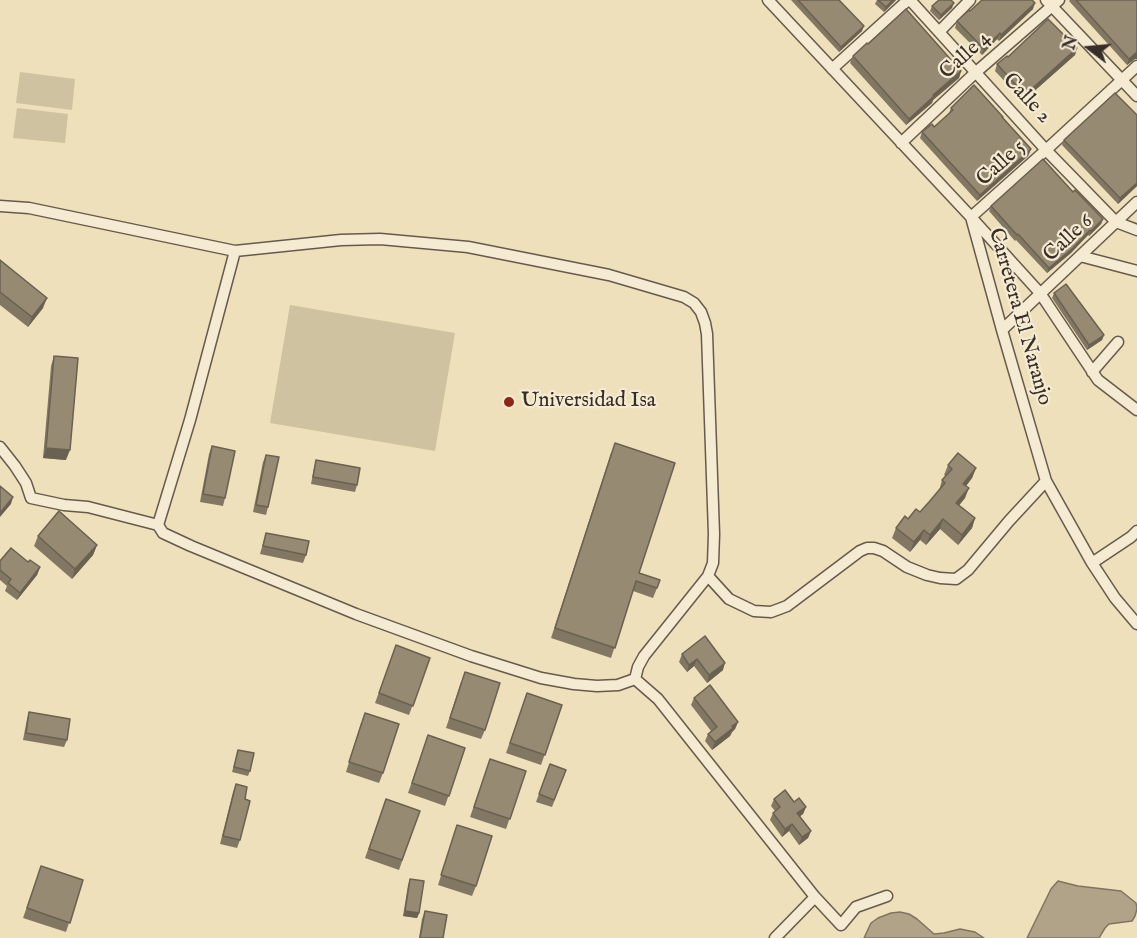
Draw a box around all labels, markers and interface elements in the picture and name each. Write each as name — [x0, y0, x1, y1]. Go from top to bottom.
north arrow — [1059, 18, 1119, 78]
street label: Calle 4 — [935, 27, 997, 85]
text: N — [1060, 34, 1083, 52]
street label: Calle 2 — [996, 69, 1056, 129]
street label: Calle 5 — [972, 135, 1032, 193]
street label: Calle 6 — [1039, 210, 1099, 268]
street label: Carretera El Naranjo — [982, 226, 1056, 408]
place label: Universidad Isa — [521, 389, 656, 415]
marker: Universidad Isa — [502, 395, 516, 409]

